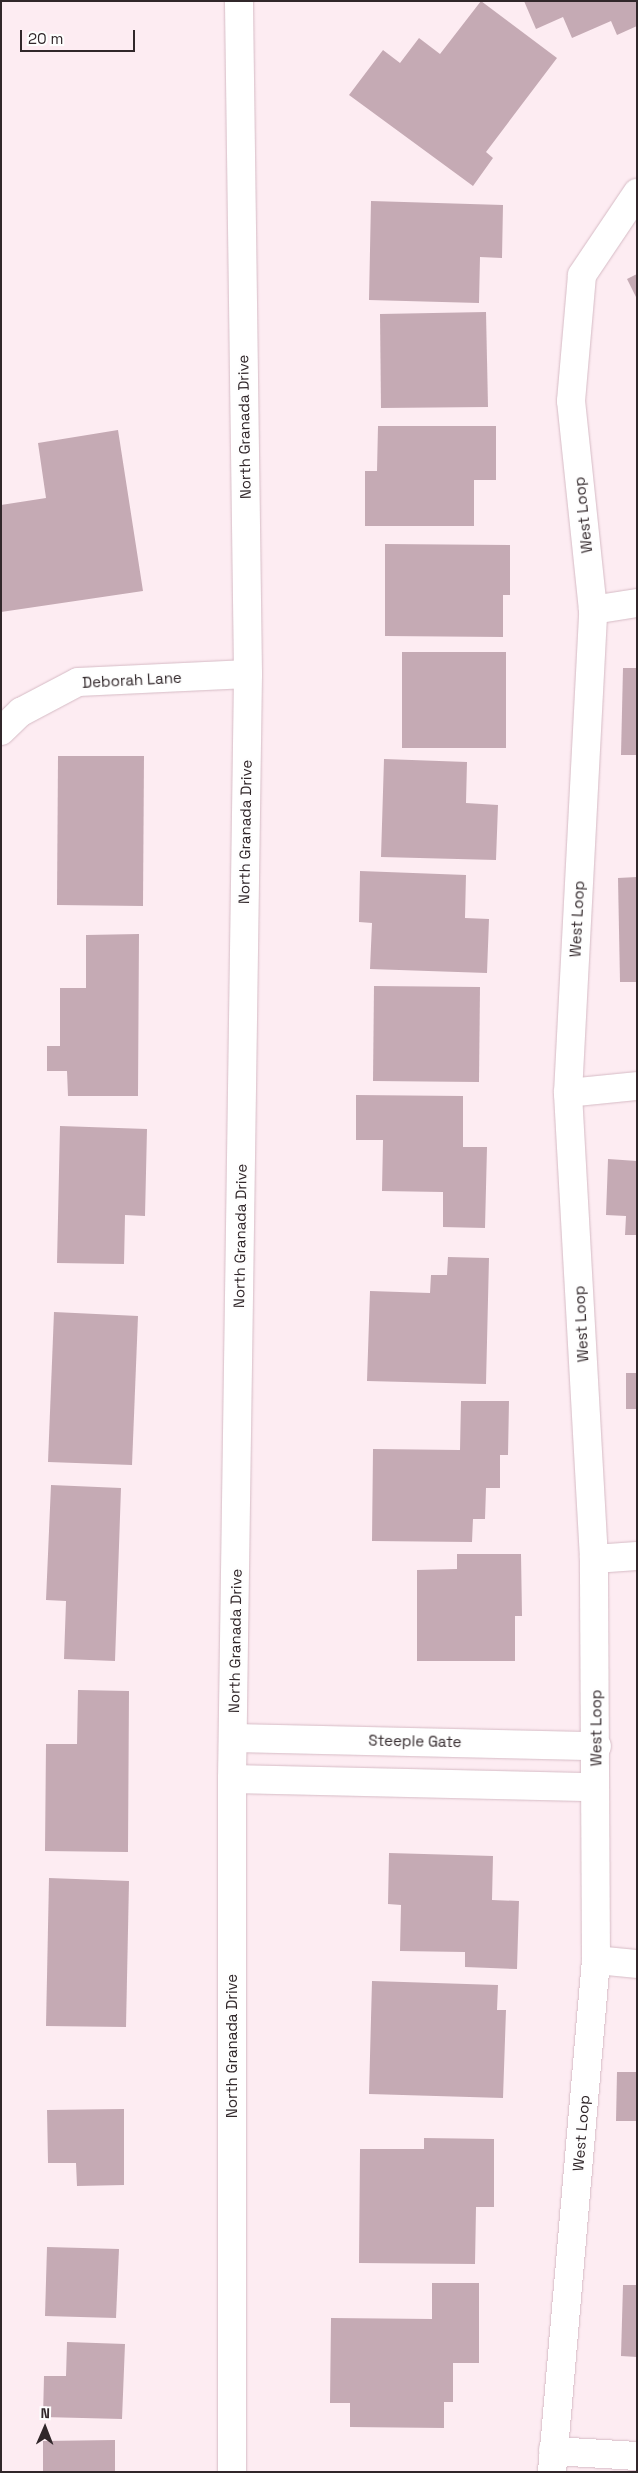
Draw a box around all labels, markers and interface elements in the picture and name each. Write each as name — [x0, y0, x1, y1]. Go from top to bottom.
scale bar — [22, 20, 138, 52]
text: 20 m — [28, 29, 63, 48]
street label: North Granada Drive — [234, 355, 254, 499]
street label: West Loop — [570, 476, 596, 554]
street label: Deborah Lane — [82, 668, 182, 692]
street label: North Granada Drive — [235, 760, 255, 904]
street label: West Loop — [566, 880, 588, 958]
street label: North Granada Drive — [230, 1164, 250, 1308]
street label: West Loop — [570, 1285, 592, 1363]
street label: North Granada Drive — [225, 1569, 245, 1713]
street label: West Loop — [587, 1690, 605, 1766]
street label: Steeple Gate — [368, 1731, 462, 1751]
street label: North Granada Drive — [223, 1974, 241, 2118]
street label: West Loop — [569, 2094, 593, 2172]
north arrow — [20, 2403, 70, 2453]
text: N — [40, 2404, 50, 2422]

